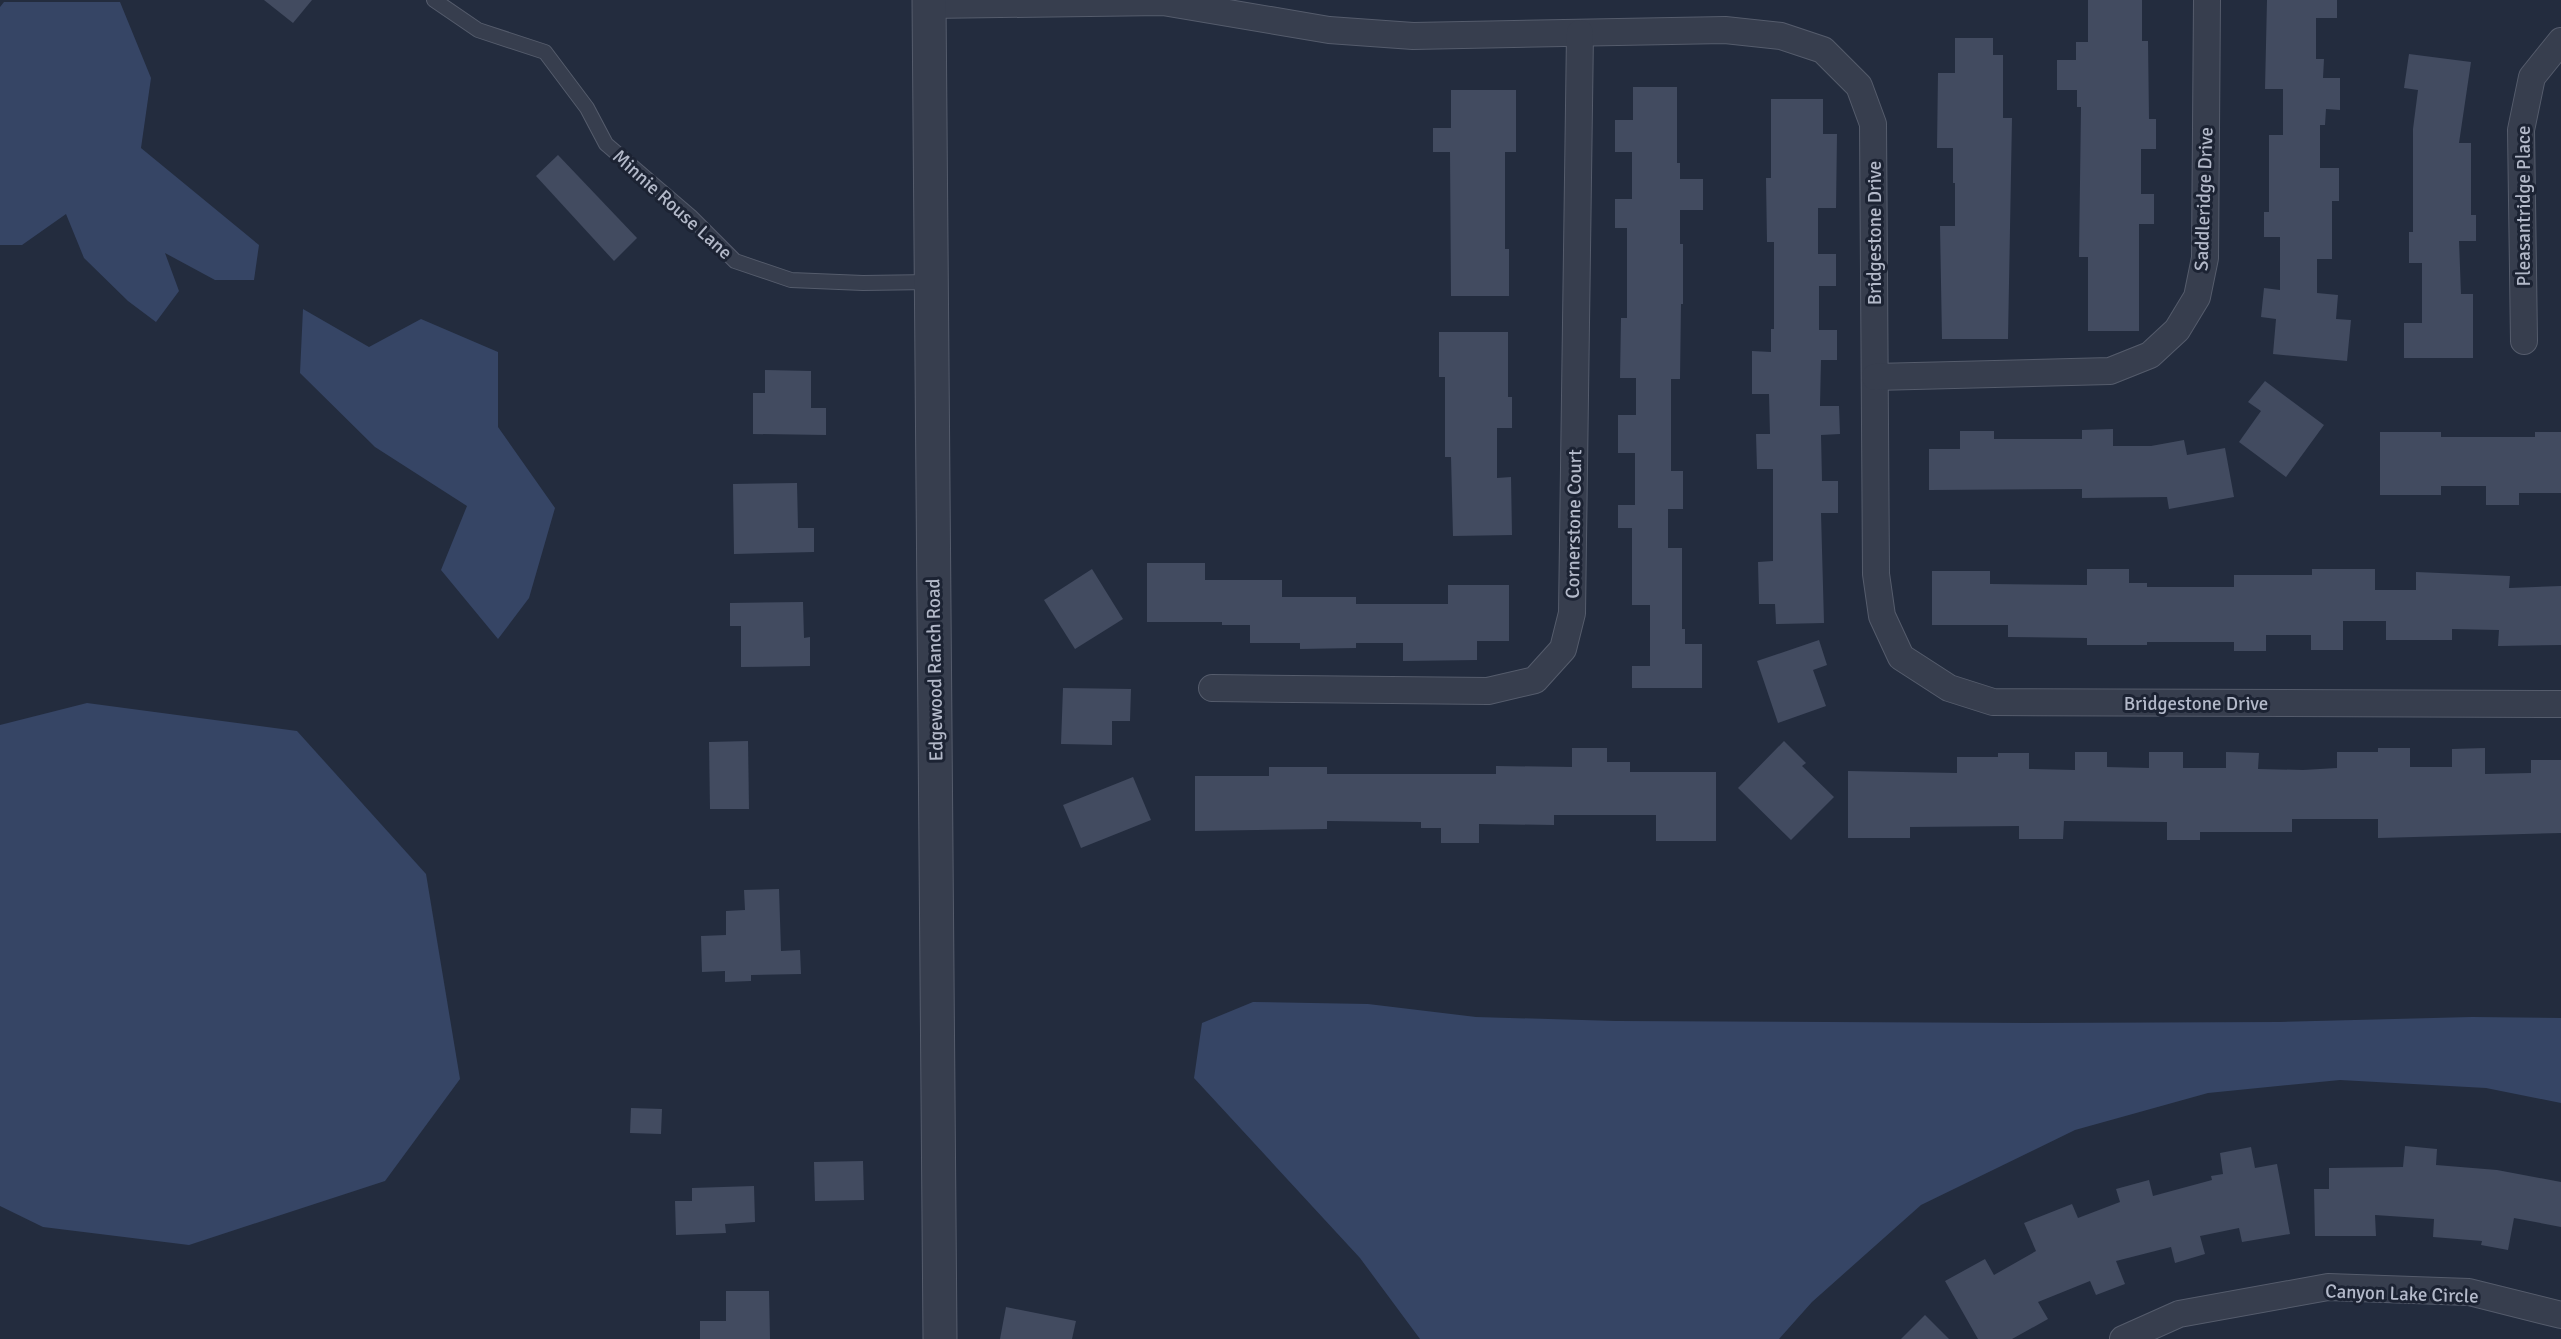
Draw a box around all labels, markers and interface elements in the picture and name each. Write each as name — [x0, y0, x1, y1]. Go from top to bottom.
street label: Pleasantridge Place — [2512, 126, 2536, 286]
street label: Saddleridge Drive — [2189, 127, 2219, 271]
street label: Minnie Rouse Lane — [608, 145, 737, 265]
street label: Bridgestone Drive — [1863, 161, 1887, 305]
street label: Cornerstone Court — [1561, 449, 1587, 599]
street label: Edgewood Ranch Road — [921, 578, 949, 762]
street label: Bridgestone Drive — [2124, 692, 2268, 716]
street label: Canyon Lake Circle — [2325, 1279, 2479, 1309]

